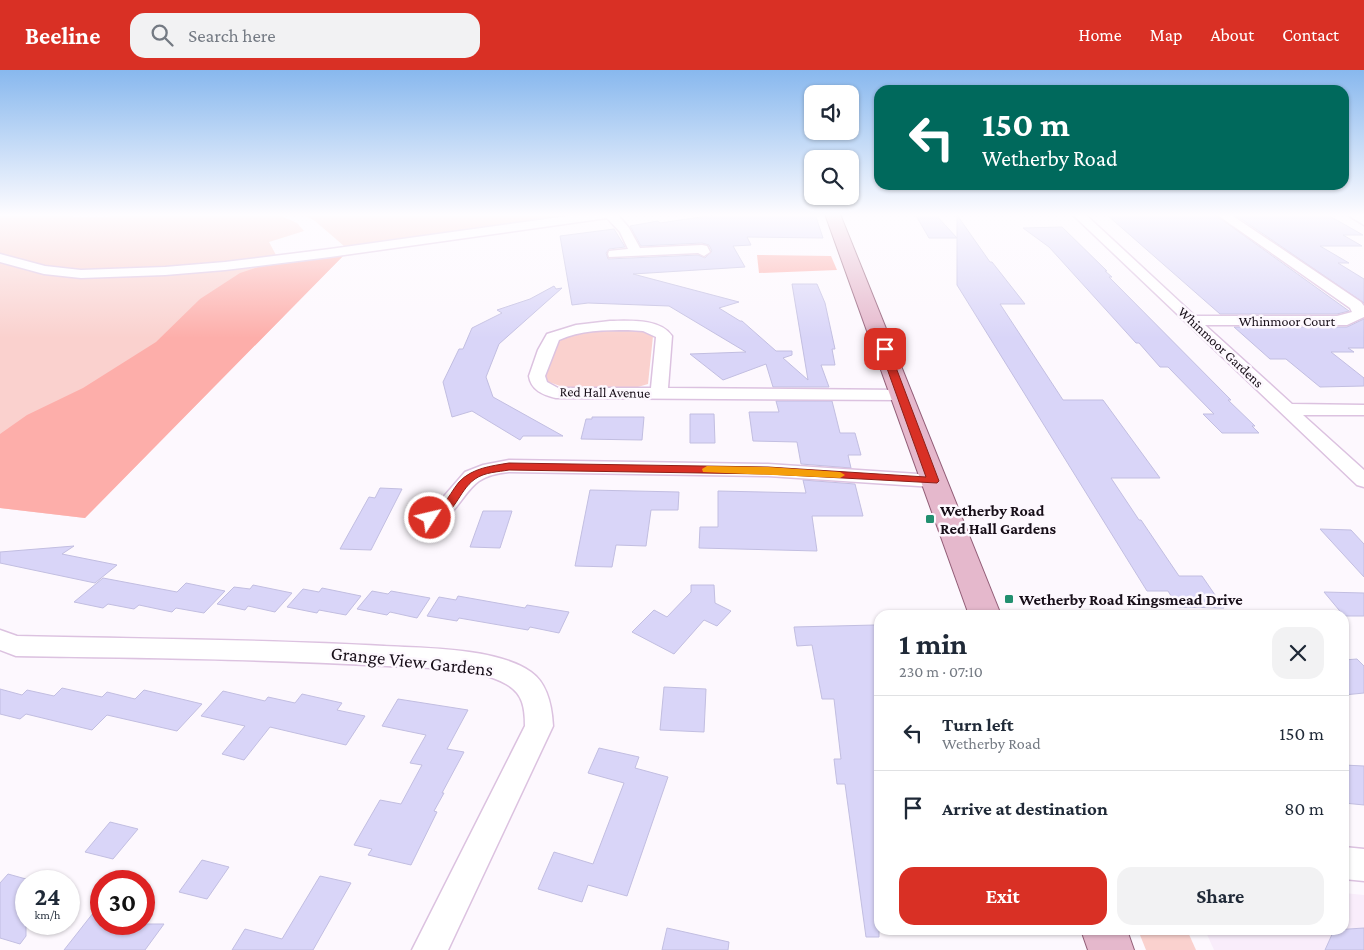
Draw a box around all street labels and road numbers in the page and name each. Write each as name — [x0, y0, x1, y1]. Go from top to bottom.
street label: Whinmoor Gardens — [1175, 303, 1267, 391]
street label: Whinmoor Court — [1239, 313, 1336, 329]
street label: Red Hall Avenue — [560, 383, 650, 401]
street label: Grange View Gardens — [330, 642, 494, 680]

